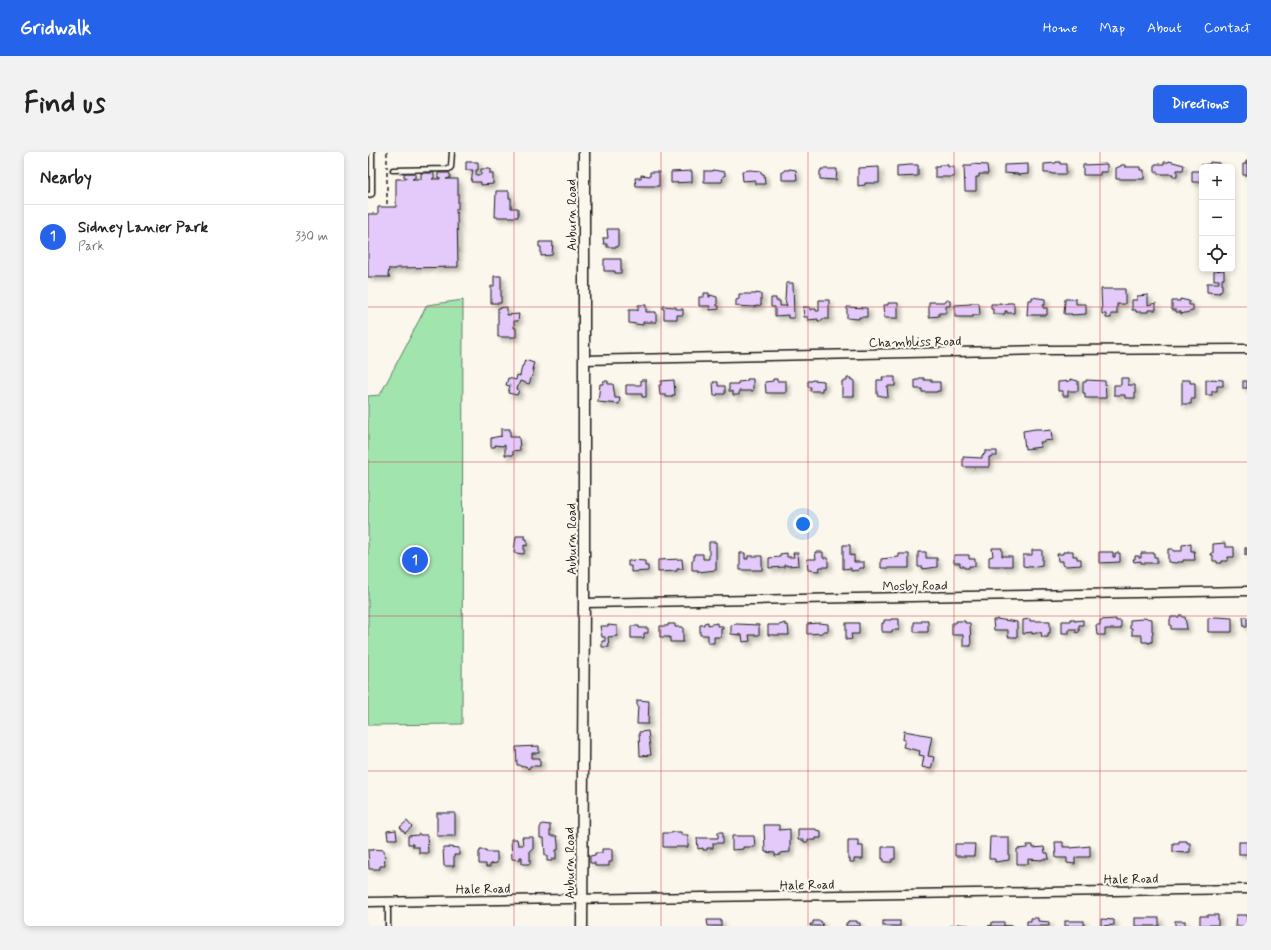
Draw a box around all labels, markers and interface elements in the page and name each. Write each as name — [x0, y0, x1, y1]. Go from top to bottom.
text: Gridwalk — [20, 16, 91, 41]
text: Home — [1043, 19, 1077, 37]
text: Map — [1099, 19, 1125, 37]
text: About — [1147, 19, 1182, 37]
text: Contact — [1204, 19, 1251, 37]
button: Directions — [1153, 85, 1247, 123]
text: Find us — [24, 86, 105, 123]
map controls — [1199, 164, 1235, 272]
button: + — [1199, 164, 1235, 200]
text: Nearby — [40, 167, 92, 189]
street label: Auburn Road — [564, 179, 581, 251]
button: − — [1199, 200, 1235, 236]
text: Sidney Lanier Park — [78, 218, 208, 238]
text: 1 — [50, 228, 56, 245]
text: 330 m — [295, 228, 328, 245]
button: locate — [1199, 236, 1235, 272]
text: Park — [78, 238, 104, 255]
street label: Chambliss Road — [869, 333, 962, 352]
street label: Auburn Road — [564, 503, 581, 575]
your location — [793, 514, 813, 534]
pin: 1 — [402, 545, 428, 575]
street label: Mosby Road — [882, 577, 948, 596]
street label: Auburn Road — [562, 827, 579, 899]
street label: Hale Road — [1104, 871, 1159, 888]
street label: Hale Road — [780, 877, 835, 894]
street label: Hale Road — [456, 881, 511, 898]

